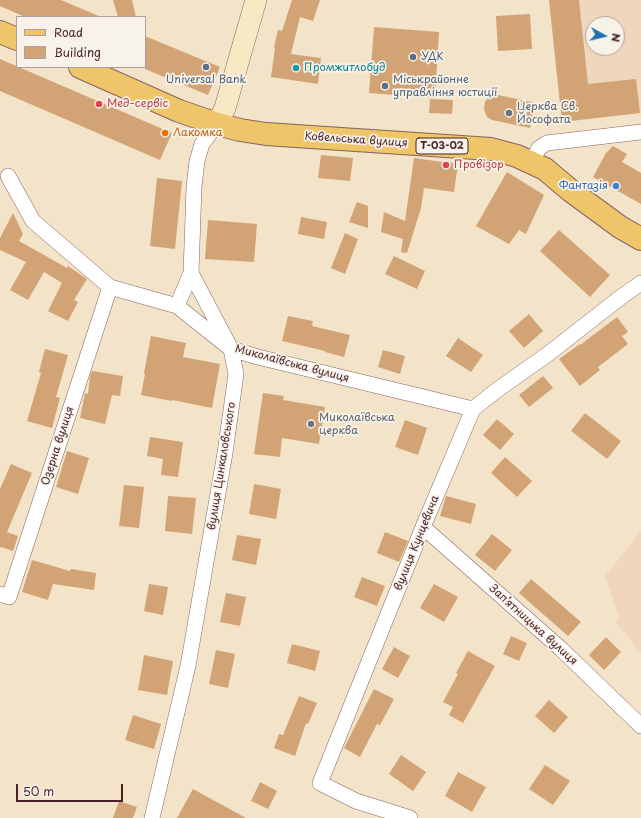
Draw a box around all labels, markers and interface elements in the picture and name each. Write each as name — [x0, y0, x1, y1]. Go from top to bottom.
legend — [16, 16, 146, 68]
north arrow — [585, 16, 625, 56]
text: Road — [54, 23, 83, 41]
text: N — [607, 32, 625, 43]
text: Building — [54, 43, 101, 61]
place label: УДК — [421, 50, 443, 64]
marker: УДК — [408, 52, 418, 62]
place label: Промжитлобуд — [304, 61, 386, 75]
marker: Universal Bank — [201, 62, 211, 72]
marker: Промжитлобуд — [291, 63, 301, 73]
place label: Universal Bank — [166, 73, 246, 87]
place label: Міськрайонне управління юстиції — [393, 73, 497, 99]
marker: Міськрайонне управління юстиції — [380, 81, 390, 91]
place label: Мед-сервіс — [107, 97, 168, 111]
marker: Мед-сервіс — [94, 99, 104, 109]
place label: Церква Св. Йософата — [517, 100, 578, 126]
marker: Церква Св. Йософата — [504, 108, 514, 118]
place label: Лакомка — [173, 126, 223, 140]
marker: Лакомка — [160, 128, 170, 138]
street label: Ковельська вулиця — [304, 130, 408, 150]
road number: Т-03-02 — [416, 138, 468, 154]
place label: Провізор — [454, 158, 504, 172]
marker: Провізор — [441, 160, 451, 170]
place label: Фантазія — [559, 179, 608, 193]
marker: Фантазія — [611, 181, 621, 191]
street label: Миколаївська вулиця — [233, 342, 351, 386]
street label: вулиця Цинкаловського — [205, 401, 239, 531]
street label: Озерна вулиця — [39, 405, 77, 487]
place label: Миколаївська церква — [319, 411, 395, 437]
marker: Миколаївська церква — [306, 419, 316, 429]
street label: вулиця Кунцевича — [392, 493, 442, 593]
street label: Запʼятницька вулиця — [486, 582, 580, 668]
scale bar — [18, 776, 125, 802]
text: 50 m — [23, 782, 54, 800]

